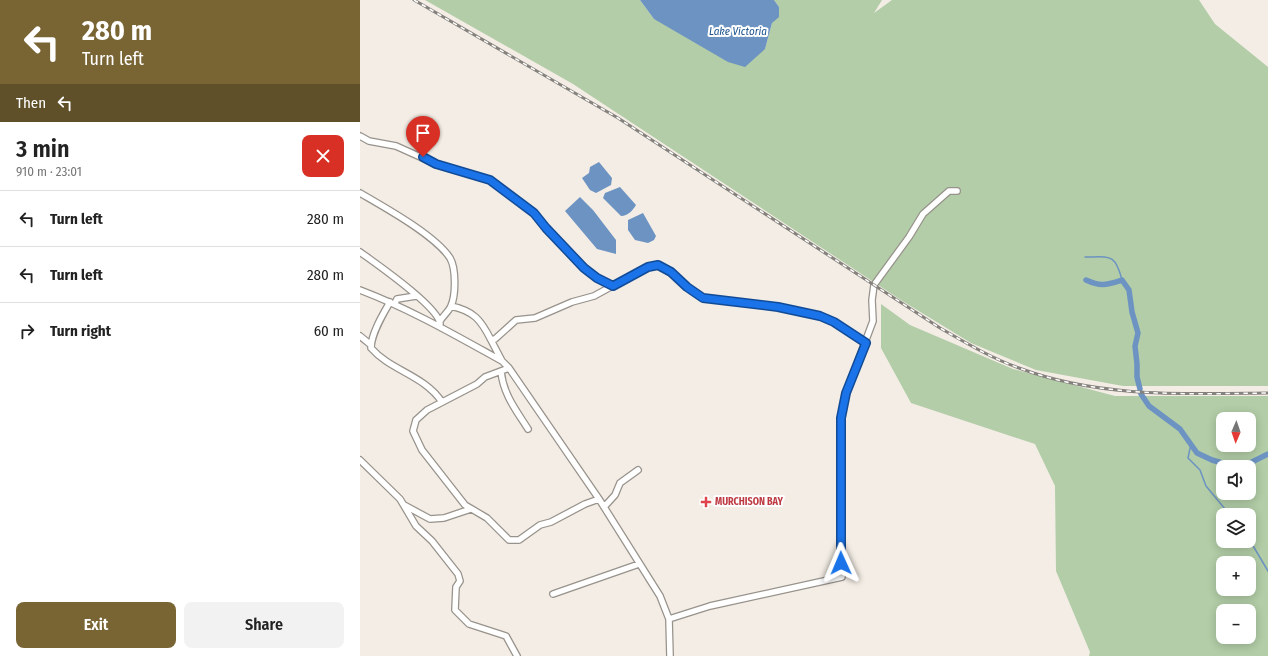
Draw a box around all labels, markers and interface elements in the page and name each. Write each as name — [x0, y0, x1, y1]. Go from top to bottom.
text: 280 m — [82, 14, 152, 47]
icon: left — [16, 16, 68, 68]
water label: Lake Victoria — [709, 25, 767, 38]
text: Turn left — [82, 48, 144, 70]
icon: left — [54, 92, 76, 114]
text: Then — [16, 94, 46, 112]
pin — [406, 116, 440, 157]
icon: arrive — [412, 122, 434, 144]
text: 3 min — [16, 135, 70, 163]
button: close — [302, 135, 344, 177]
text: 910 m · 23:01 — [16, 164, 82, 179]
icon: left — [16, 208, 38, 230]
text: Turn left — [50, 210, 103, 228]
text: 280 m — [307, 210, 344, 228]
icon: left — [16, 264, 38, 286]
text: Turn left — [50, 266, 103, 284]
text: 280 m — [307, 266, 344, 284]
icon: right — [16, 320, 38, 342]
text: Turn right — [50, 322, 111, 340]
text: 60 m — [314, 322, 344, 340]
north arrow — [1216, 412, 1256, 452]
map controls — [1216, 412, 1256, 644]
button: sound — [1216, 460, 1256, 500]
marker: MURCHISON BAY — [700, 496, 712, 508]
place label: MURCHISON BAY — [715, 496, 783, 508]
button: layers — [1216, 508, 1256, 548]
position arrow — [820, 542, 862, 584]
button: + — [1216, 556, 1256, 596]
button: Exit — [16, 602, 176, 648]
button: Share — [184, 602, 344, 648]
button: − — [1216, 604, 1256, 644]

